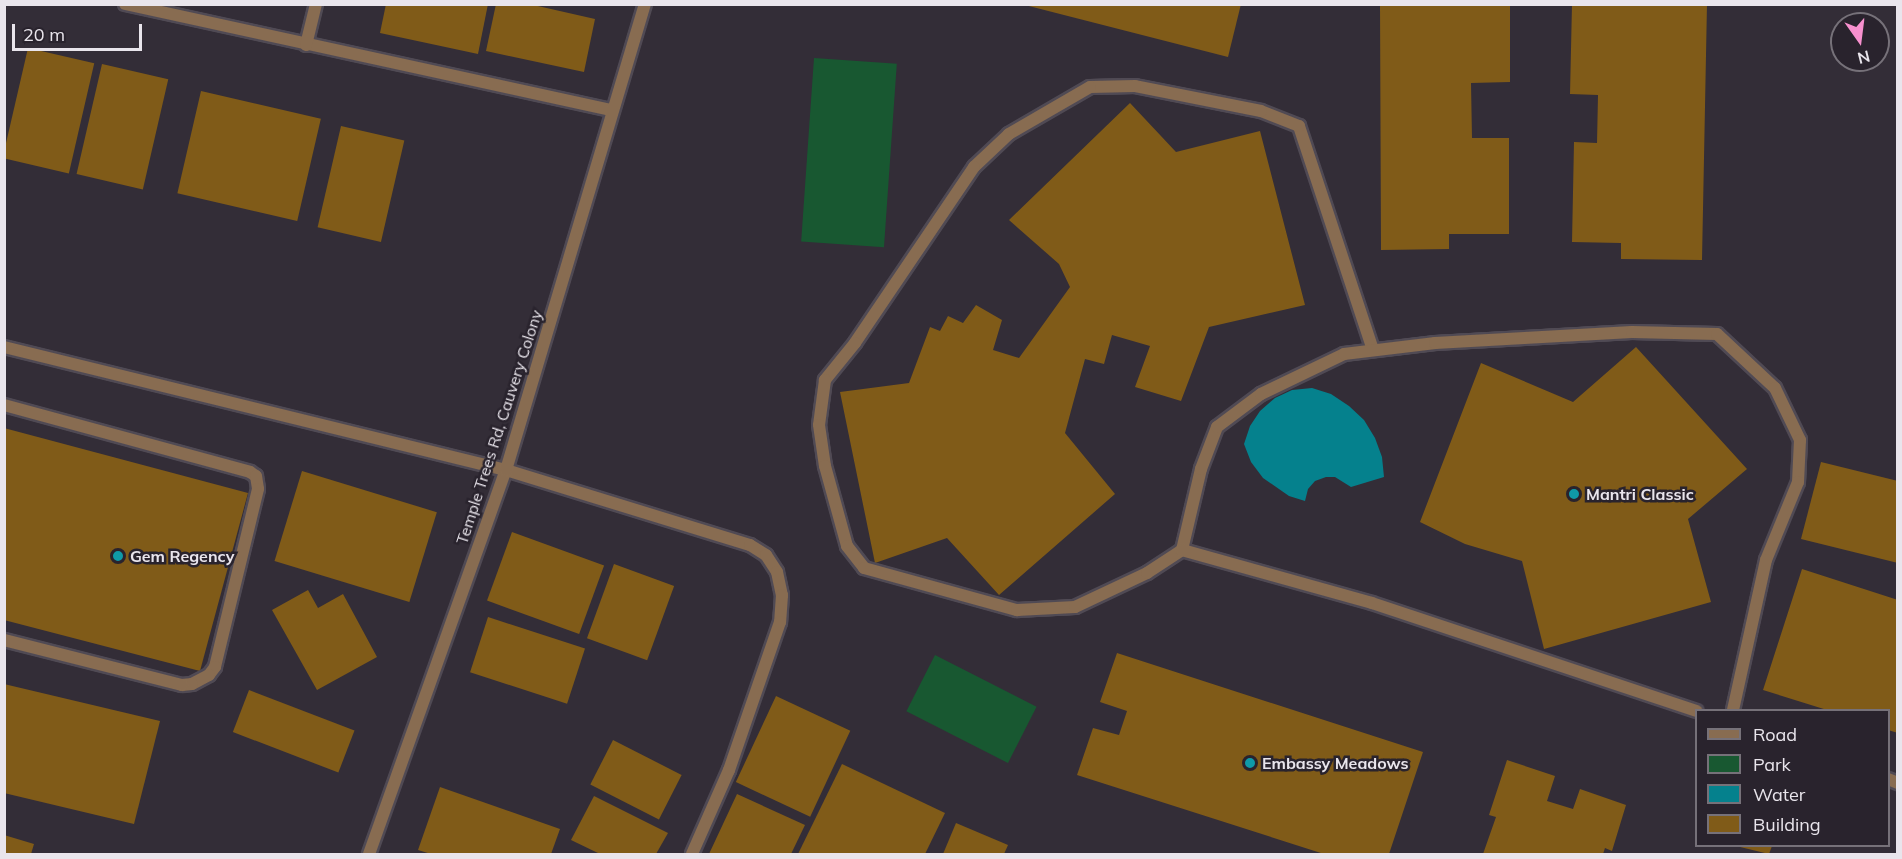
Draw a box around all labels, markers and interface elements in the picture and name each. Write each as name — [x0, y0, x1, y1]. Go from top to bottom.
scale bar — [15, 12, 146, 50]
north arrow — [1830, 12, 1890, 72]
text: 20 m — [23, 23, 65, 46]
text: N — [1856, 46, 1872, 69]
street label: Temple Trees Rd, Cauvery Colony — [452, 307, 546, 547]
place label: Mantri Classic — [1586, 484, 1694, 504]
marker: Mantri Classic — [1567, 487, 1581, 501]
place label: Gem Regency — [130, 546, 234, 566]
marker: Gem Regency — [111, 549, 125, 563]
legend — [1695, 709, 1890, 847]
text: Road — [1753, 723, 1797, 746]
place label: Embassy Meadows — [1262, 753, 1409, 773]
text: Park — [1753, 753, 1791, 776]
marker: Embassy Meadows — [1243, 756, 1257, 770]
text: Water — [1753, 783, 1805, 806]
text: Building — [1753, 813, 1821, 836]

